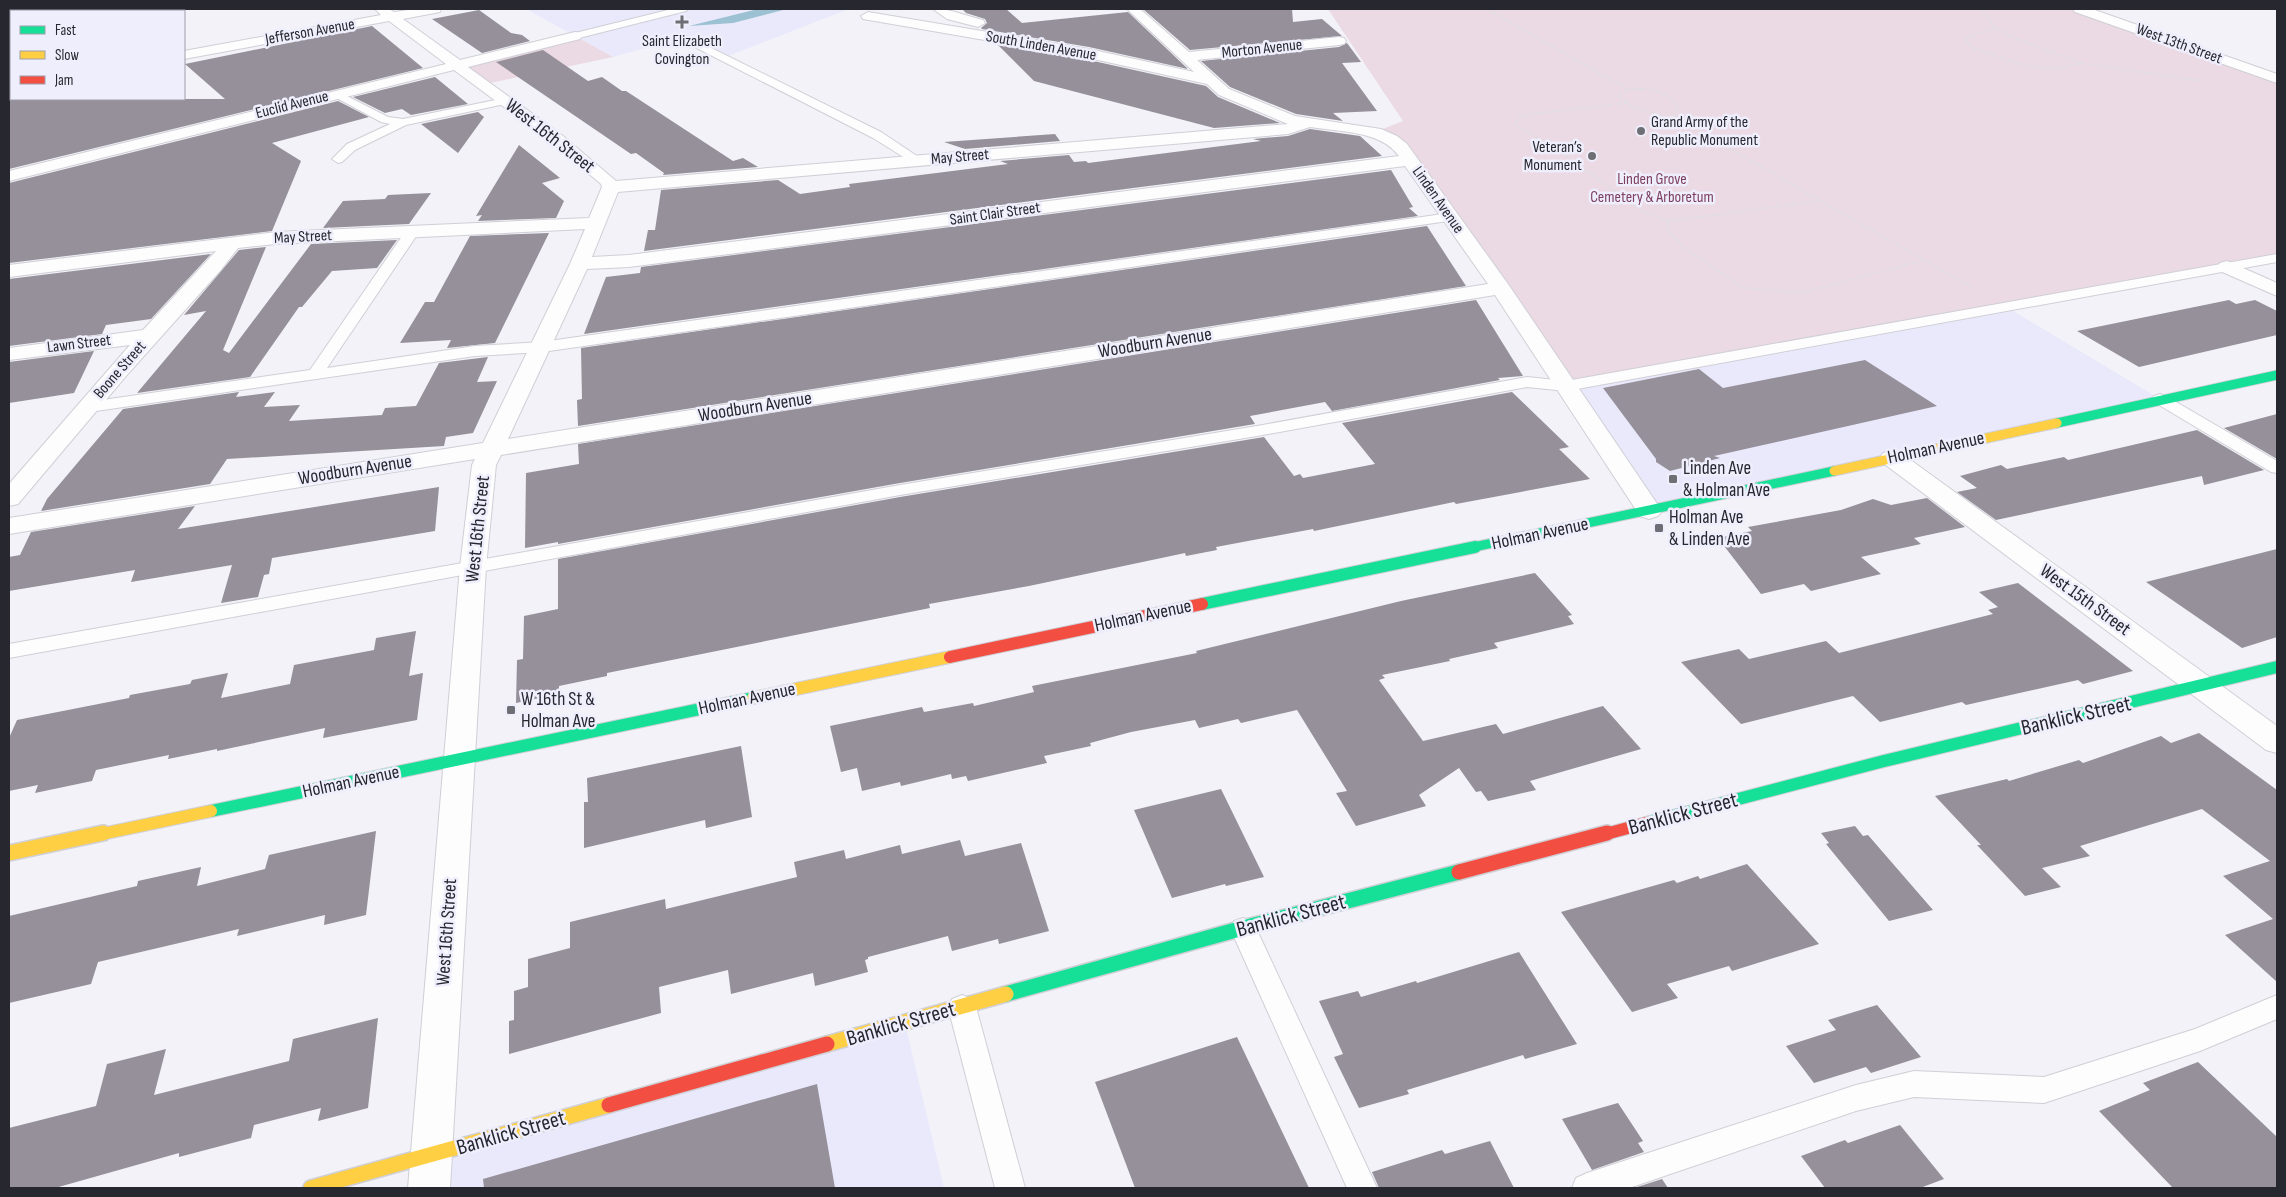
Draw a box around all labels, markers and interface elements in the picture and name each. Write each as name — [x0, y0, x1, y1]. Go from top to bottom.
legend — [10, 10, 185, 100]
street label: Jefferson Avenue — [263, 15, 356, 49]
marker: Saint Elizabeth Covington — [675, 15, 689, 29]
street label: West 13th Street — [2133, 20, 2225, 68]
text: Fast — [55, 21, 77, 40]
street label: South Linden Avenue — [984, 27, 1098, 65]
place label: Saint Elizabeth Covington — [642, 32, 722, 69]
street label: Morton Avenue — [1221, 35, 1303, 63]
text: Slow — [55, 46, 79, 65]
text: Jam — [54, 71, 73, 90]
street label: Euclid Avenue — [254, 87, 330, 123]
street label: West 16th Street — [501, 94, 600, 178]
place label: Grand Army of the Republic Monument — [1651, 113, 1758, 150]
marker: Grand Army of the Republic Monument — [1635, 125, 1647, 137]
place label: Veteran’s Monument — [1524, 138, 1582, 175]
street label: May Street — [930, 145, 990, 169]
marker: Veteran’s Monument — [1586, 150, 1598, 162]
street label: Linden Avenue — [1408, 163, 1468, 237]
park label: Linden Grove Cemetery & Arboretum — [1590, 170, 1714, 207]
street label: Saint Clair Street — [949, 198, 1042, 230]
street label: May Street — [274, 226, 333, 248]
street label: Woodburn Avenue — [1097, 323, 1213, 363]
street label: Lawn Street — [46, 331, 112, 357]
street label: Boone Street — [90, 337, 150, 403]
street label: Woodburn Avenue — [697, 387, 813, 427]
street label: Holman Avenue — [1886, 427, 1986, 469]
street label: Woodburn Avenue — [297, 450, 413, 490]
place label: Linden Ave & Holman Ave — [1683, 457, 1770, 502]
marker: Linden Ave & Holman Ave — [1667, 473, 1679, 485]
street label: West 16th Street — [461, 474, 495, 584]
place label: Holman Ave & Linden Ave — [1669, 506, 1750, 551]
street label: Holman Avenue — [1490, 513, 1590, 555]
marker: Holman Ave & Linden Ave — [1653, 522, 1665, 534]
street label: West 15th Street — [2035, 559, 2135, 641]
street label: Holman Avenue — [1093, 595, 1193, 637]
street label: Holman Avenue — [697, 678, 797, 720]
place label: W 16th St & Holman Ave — [521, 688, 595, 733]
street label: Banklick Street — [2018, 690, 2134, 742]
marker: W 16th St & Holman Ave — [505, 704, 517, 716]
street label: Holman Avenue — [301, 761, 401, 803]
street label: Banklick Street — [1625, 786, 1741, 842]
street label: West 16th Street — [432, 877, 462, 986]
street label: Banklick Street — [1233, 888, 1349, 944]
street label: Banklick Street — [843, 996, 959, 1052]
street label: Banklick Street — [453, 1105, 569, 1161]

